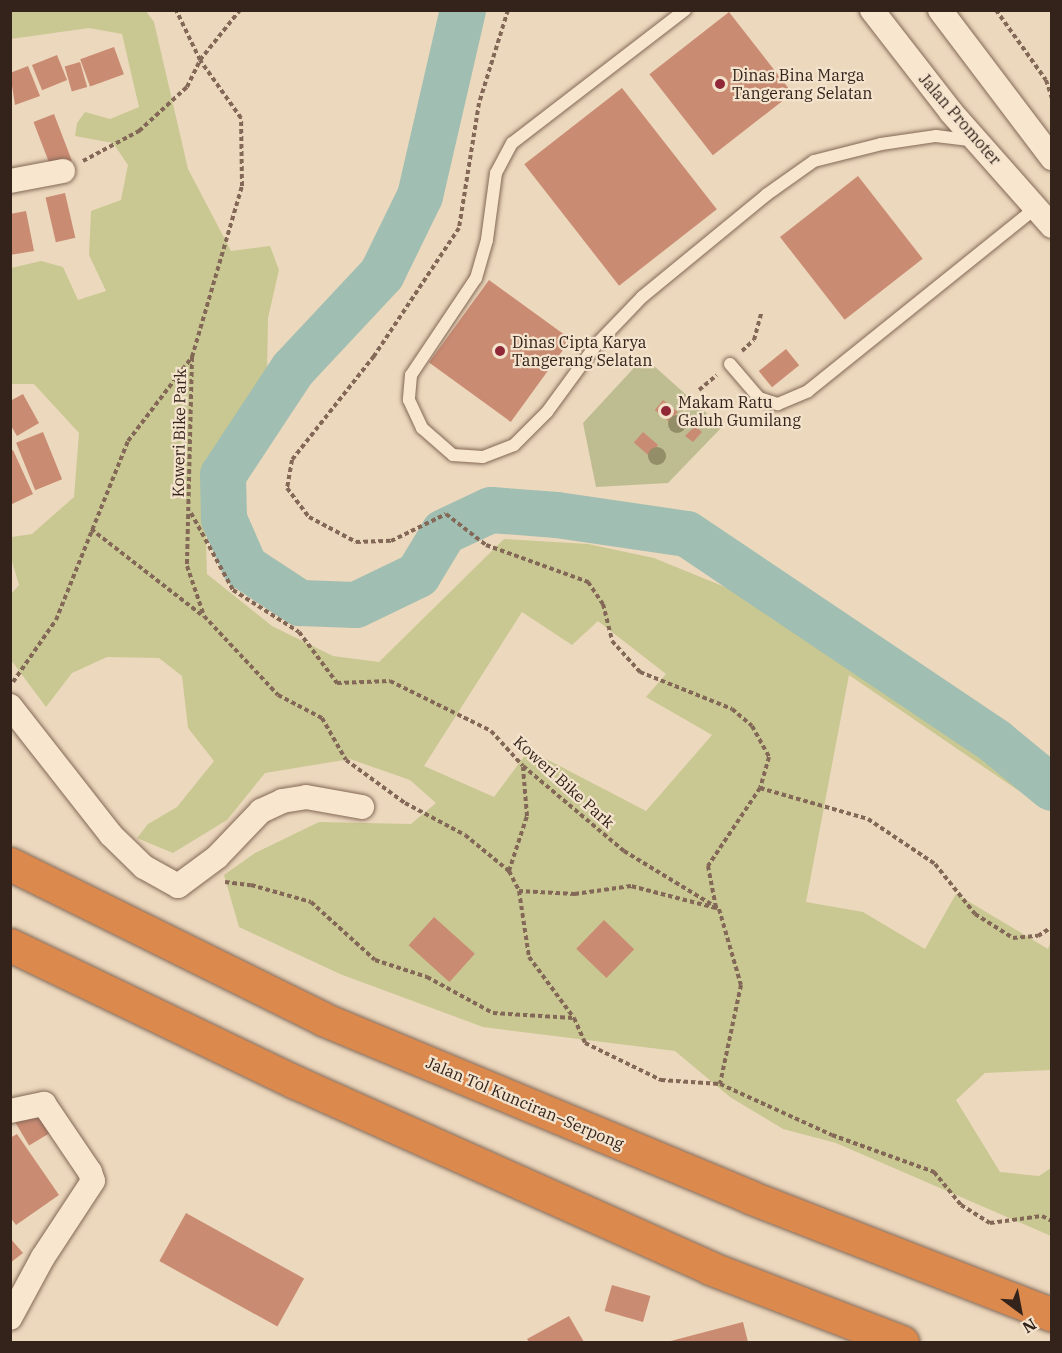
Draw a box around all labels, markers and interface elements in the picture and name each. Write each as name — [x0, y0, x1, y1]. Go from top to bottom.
place label: Dinas Bina Marga Tangerang Selatan — [732, 65, 872, 103]
street label: Jalan Promoter — [915, 69, 1005, 169]
marker: Dinas Bina Marga Tangerang Selatan — [713, 77, 727, 91]
place label: Dinas Cipta Karya Tangerang Selatan — [512, 332, 652, 370]
marker: Dinas Cipta Karya Tangerang Selatan — [493, 344, 507, 358]
street label: Koweri Bike Park — [168, 369, 190, 497]
place label: Makam Ratu Galuh Gumilang — [678, 392, 801, 430]
marker: Makam Ratu Galuh Gumilang — [659, 404, 673, 418]
street label: Koweri Bike Park — [510, 732, 618, 832]
street label: Jalan Tol Kunciran–Serpong — [423, 1053, 627, 1153]
north arrow — [990, 1281, 1050, 1341]
text: N — [1019, 1314, 1040, 1338]

